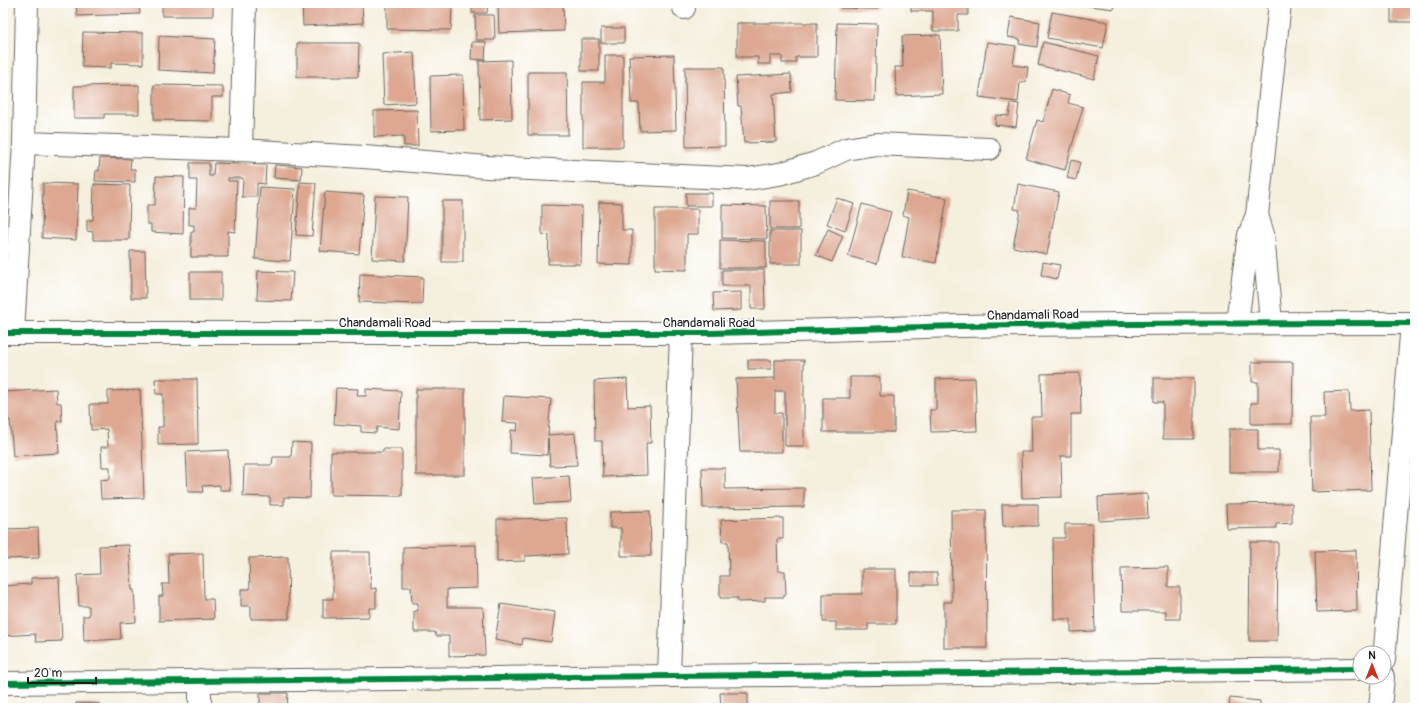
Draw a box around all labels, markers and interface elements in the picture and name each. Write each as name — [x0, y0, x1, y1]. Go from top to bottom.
street label: Chandamali Road — [987, 306, 1079, 324]
street label: Chandamali Road — [339, 315, 431, 331]
street label: Chandamali Road — [663, 315, 755, 331]
north arrow — [1352, 645, 1392, 685]
text: N — [1368, 649, 1376, 662]
scale bar — [28, 659, 96, 685]
text: 20 m — [34, 666, 63, 681]

